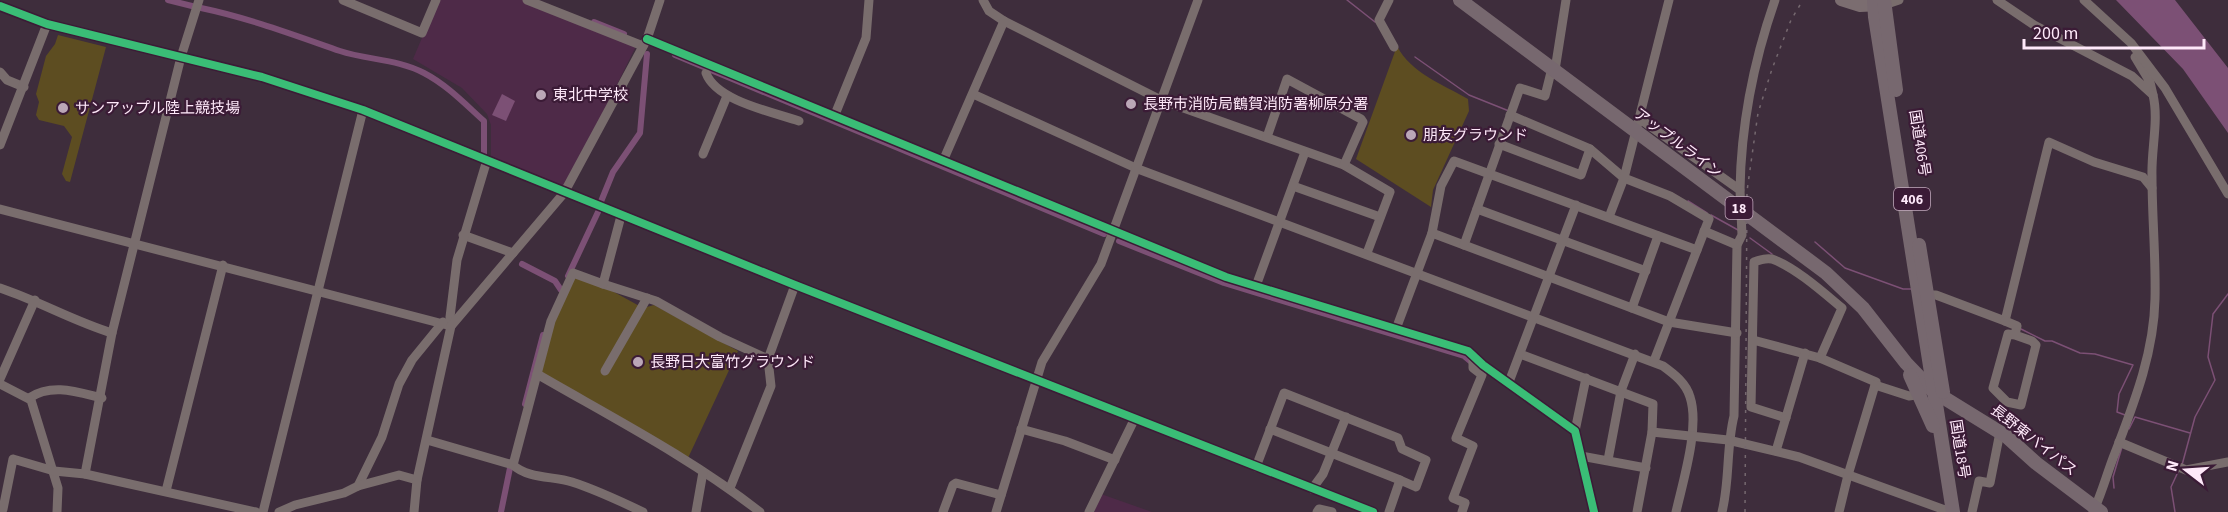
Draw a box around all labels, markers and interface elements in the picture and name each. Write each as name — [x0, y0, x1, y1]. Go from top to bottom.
scale bar — [2024, 12, 2204, 50]
text: 200 m — [2033, 21, 2078, 46]
place label: 東北中学校 — [553, 85, 628, 106]
marker: 東北中学校 — [534, 88, 548, 102]
place label: 長野市消防局鶴賀消防署柳原分署 — [1143, 94, 1368, 115]
marker: 長野市消防局鶴賀消防署柳原分署 — [1124, 97, 1138, 111]
place label: サンアップル陸上競技場 — [75, 98, 240, 119]
marker: サンアップル陸上競技場 — [56, 101, 70, 115]
street label: アップルライン — [1629, 103, 1726, 183]
street label: 国道406号 — [1904, 108, 1935, 178]
place label: 朋友グラウンド — [1423, 125, 1528, 146]
marker: 朋友グラウンド — [1404, 128, 1418, 142]
road number: 406 — [1894, 188, 1930, 210]
road number: 18 — [1726, 197, 1752, 219]
place label: 長野日大富竹グラウンド — [650, 352, 815, 373]
marker: 長野日大富竹グラウンド — [631, 355, 645, 369]
street label: 長野東バイパス — [1986, 400, 2081, 481]
street label: 国道18号 — [1944, 418, 1975, 480]
north arrow — [2156, 440, 2216, 500]
text: N — [2161, 458, 2185, 474]

